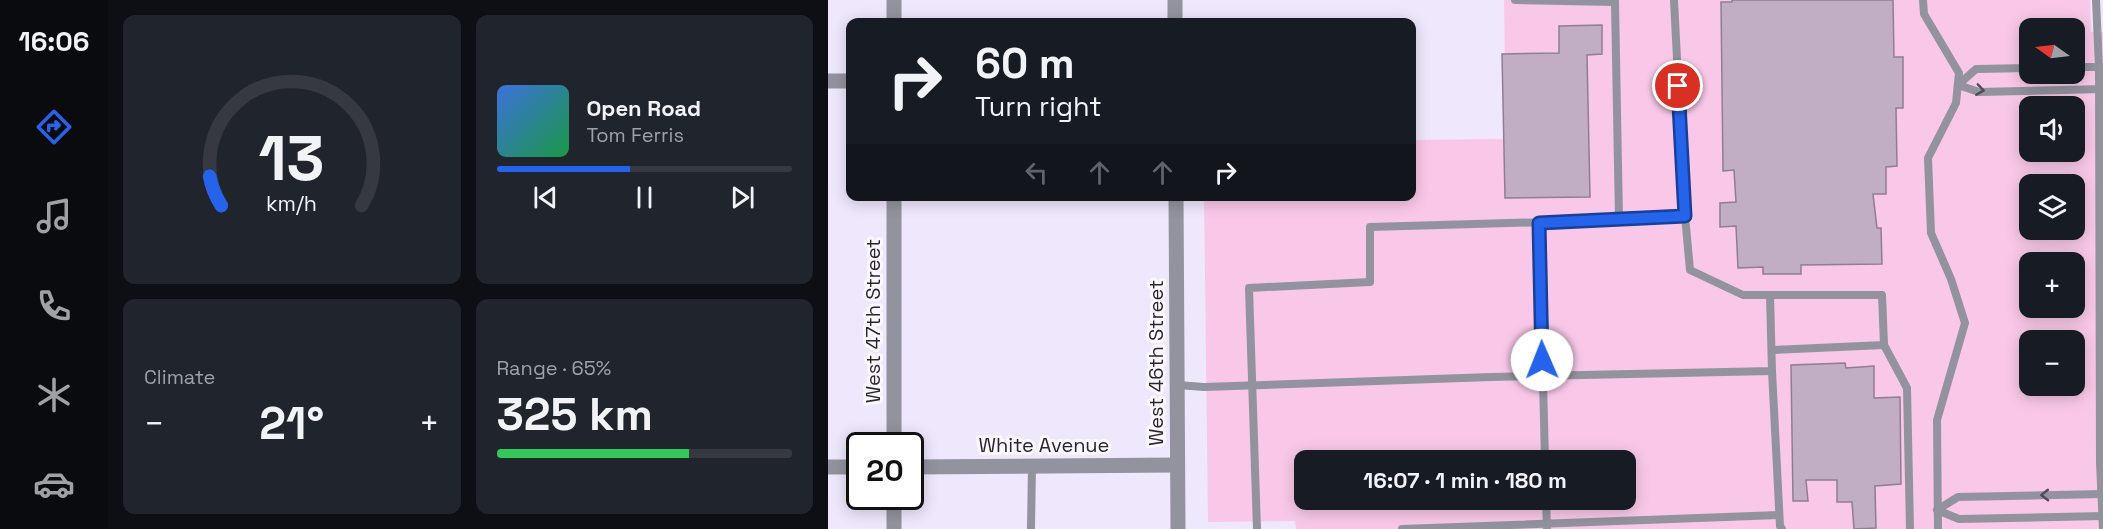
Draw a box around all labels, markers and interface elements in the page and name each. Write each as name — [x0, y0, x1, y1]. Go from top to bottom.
north arrow — [2019, 18, 2085, 84]
map controls — [2019, 18, 2085, 396]
text: 16:06 — [18, 24, 90, 59]
text: 60 m — [975, 37, 1075, 90]
icon: right — [876, 42, 954, 120]
pin — [1652, 60, 1703, 111]
icon: arrive — [1661, 69, 1694, 102]
one-way arrow — [1975, 84, 1985, 96]
text: Turn right — [975, 89, 1102, 124]
text: Open Road — [587, 94, 701, 122]
button: sound — [2019, 96, 2085, 162]
icon: directions — [33, 106, 75, 148]
text: 13 — [259, 120, 325, 199]
text: Tom Ferris — [587, 122, 684, 148]
icon: left — [1020, 156, 1053, 189]
icon: ahead — [1083, 156, 1116, 189]
icon: ahead — [1146, 156, 1179, 189]
icon: right — [1209, 156, 1242, 189]
button: layers — [2019, 174, 2085, 240]
icon: previous — [529, 181, 562, 214]
icon: pause — [628, 181, 661, 214]
icon: next — [726, 181, 759, 214]
text: km/h — [266, 191, 317, 218]
icon: music — [33, 195, 75, 237]
street label: West 47th Street — [860, 239, 886, 403]
button: + — [2019, 252, 2085, 318]
street label: West 46th Street — [1143, 280, 1169, 446]
icon: phone — [33, 285, 75, 327]
position arrow — [1510, 328, 1574, 392]
button: − — [2019, 330, 2085, 396]
text: Range · 65% — [497, 355, 611, 381]
text: Climate — [144, 364, 215, 390]
icon: climate — [33, 374, 75, 416]
text: 325 km — [497, 386, 653, 443]
text: 21° — [259, 395, 324, 452]
text: − — [144, 403, 164, 445]
text: + — [419, 403, 440, 445]
speed limit sign: 20 — [846, 432, 924, 510]
street label: White Avenue — [979, 432, 1109, 458]
icon: car — [33, 463, 75, 505]
text: 16:07 · 1 min · 180 m — [1363, 466, 1567, 494]
one-way arrow — [2040, 489, 2049, 501]

